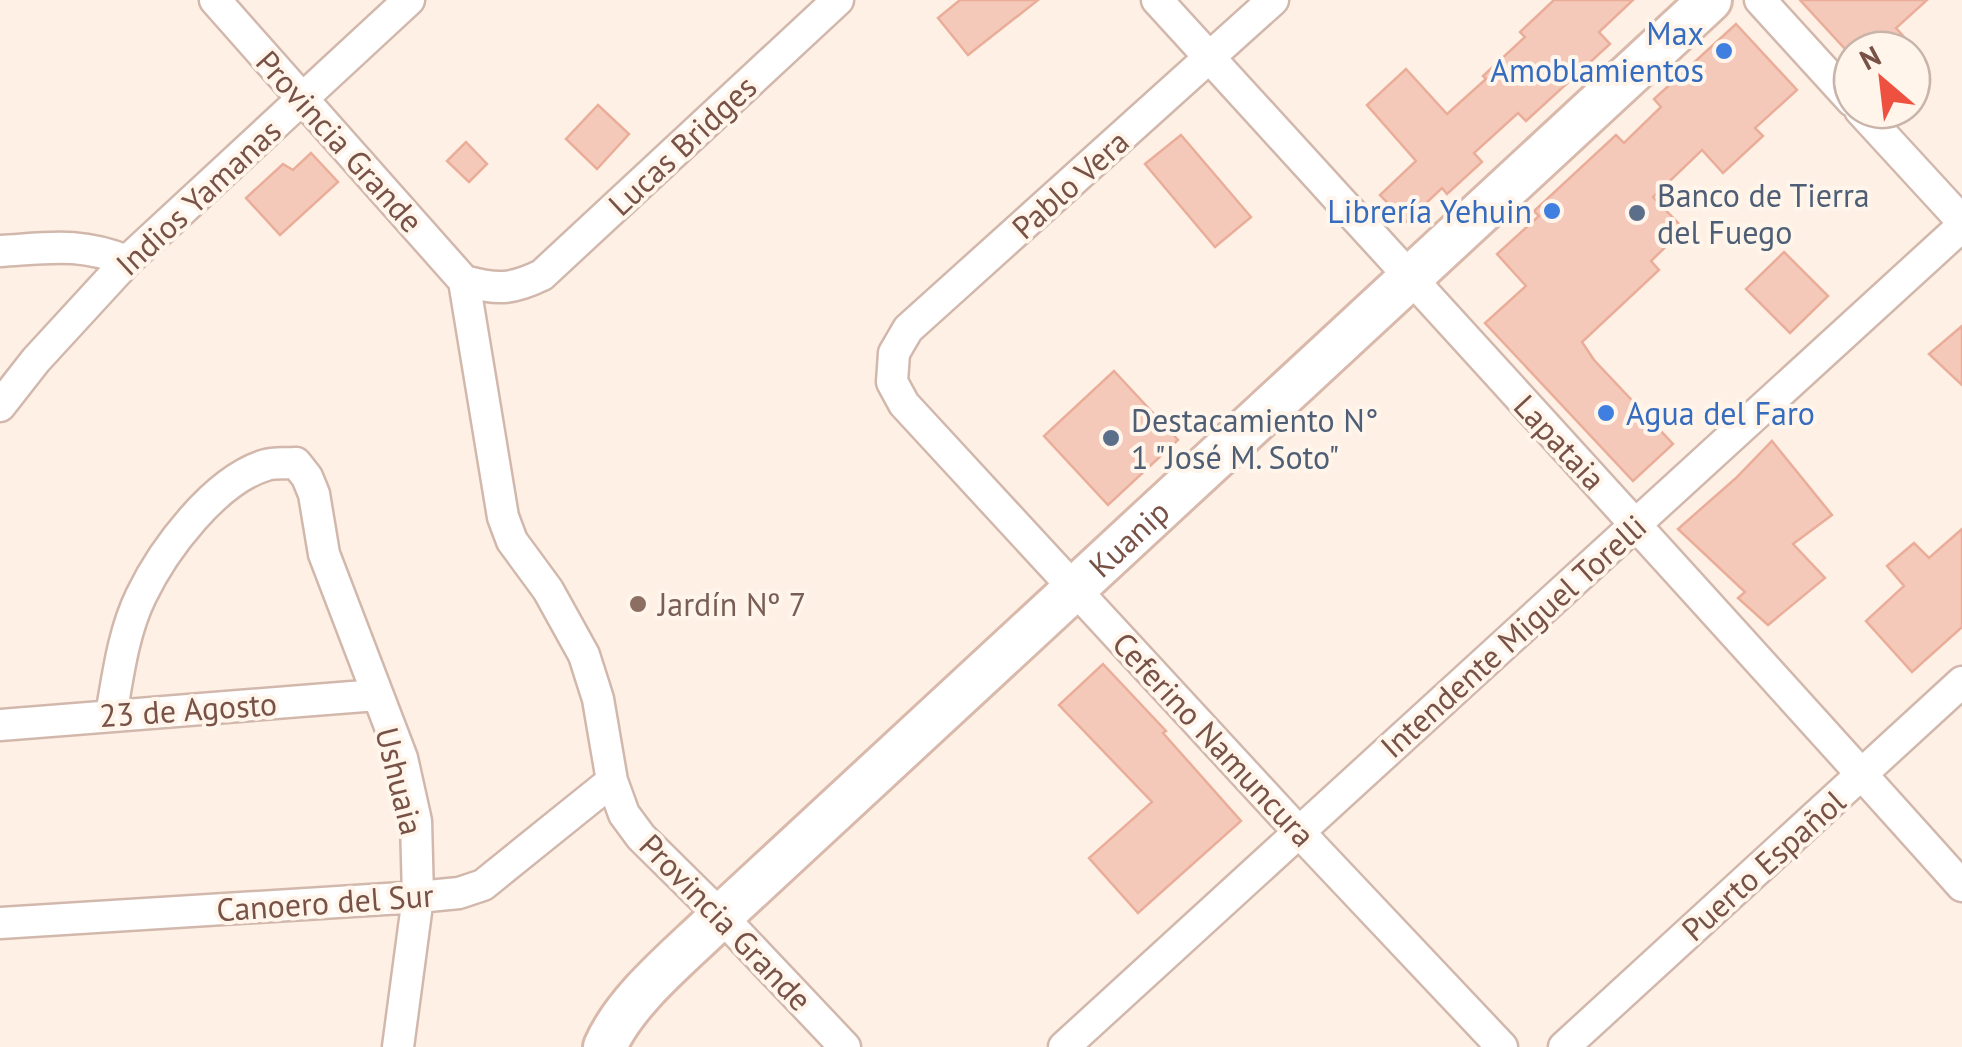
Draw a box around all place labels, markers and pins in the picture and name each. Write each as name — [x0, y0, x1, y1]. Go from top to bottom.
place label: Max Amoblamientos — [1490, 12, 1704, 91]
marker: Max Amoblamientos — [1713, 40, 1735, 62]
place label: Banco de Tierra del Fuego — [1657, 174, 1870, 253]
place label: Librería Yehuin — [1327, 190, 1532, 232]
marker: Librería Yehuin — [1541, 200, 1563, 222]
marker: Banco de Tierra del Fuego — [1626, 202, 1648, 224]
place label: Agua del Faro — [1626, 392, 1815, 434]
place label: Destacamiento N° 1 "José M. Soto" — [1131, 399, 1378, 478]
marker: Agua del Faro — [1595, 402, 1617, 424]
marker: Destacamiento N° 1 "José M. Soto" — [1100, 427, 1122, 449]
place label: Jardín Nº 7 — [656, 583, 806, 625]
marker: Jardín Nº 7 — [627, 593, 649, 615]

